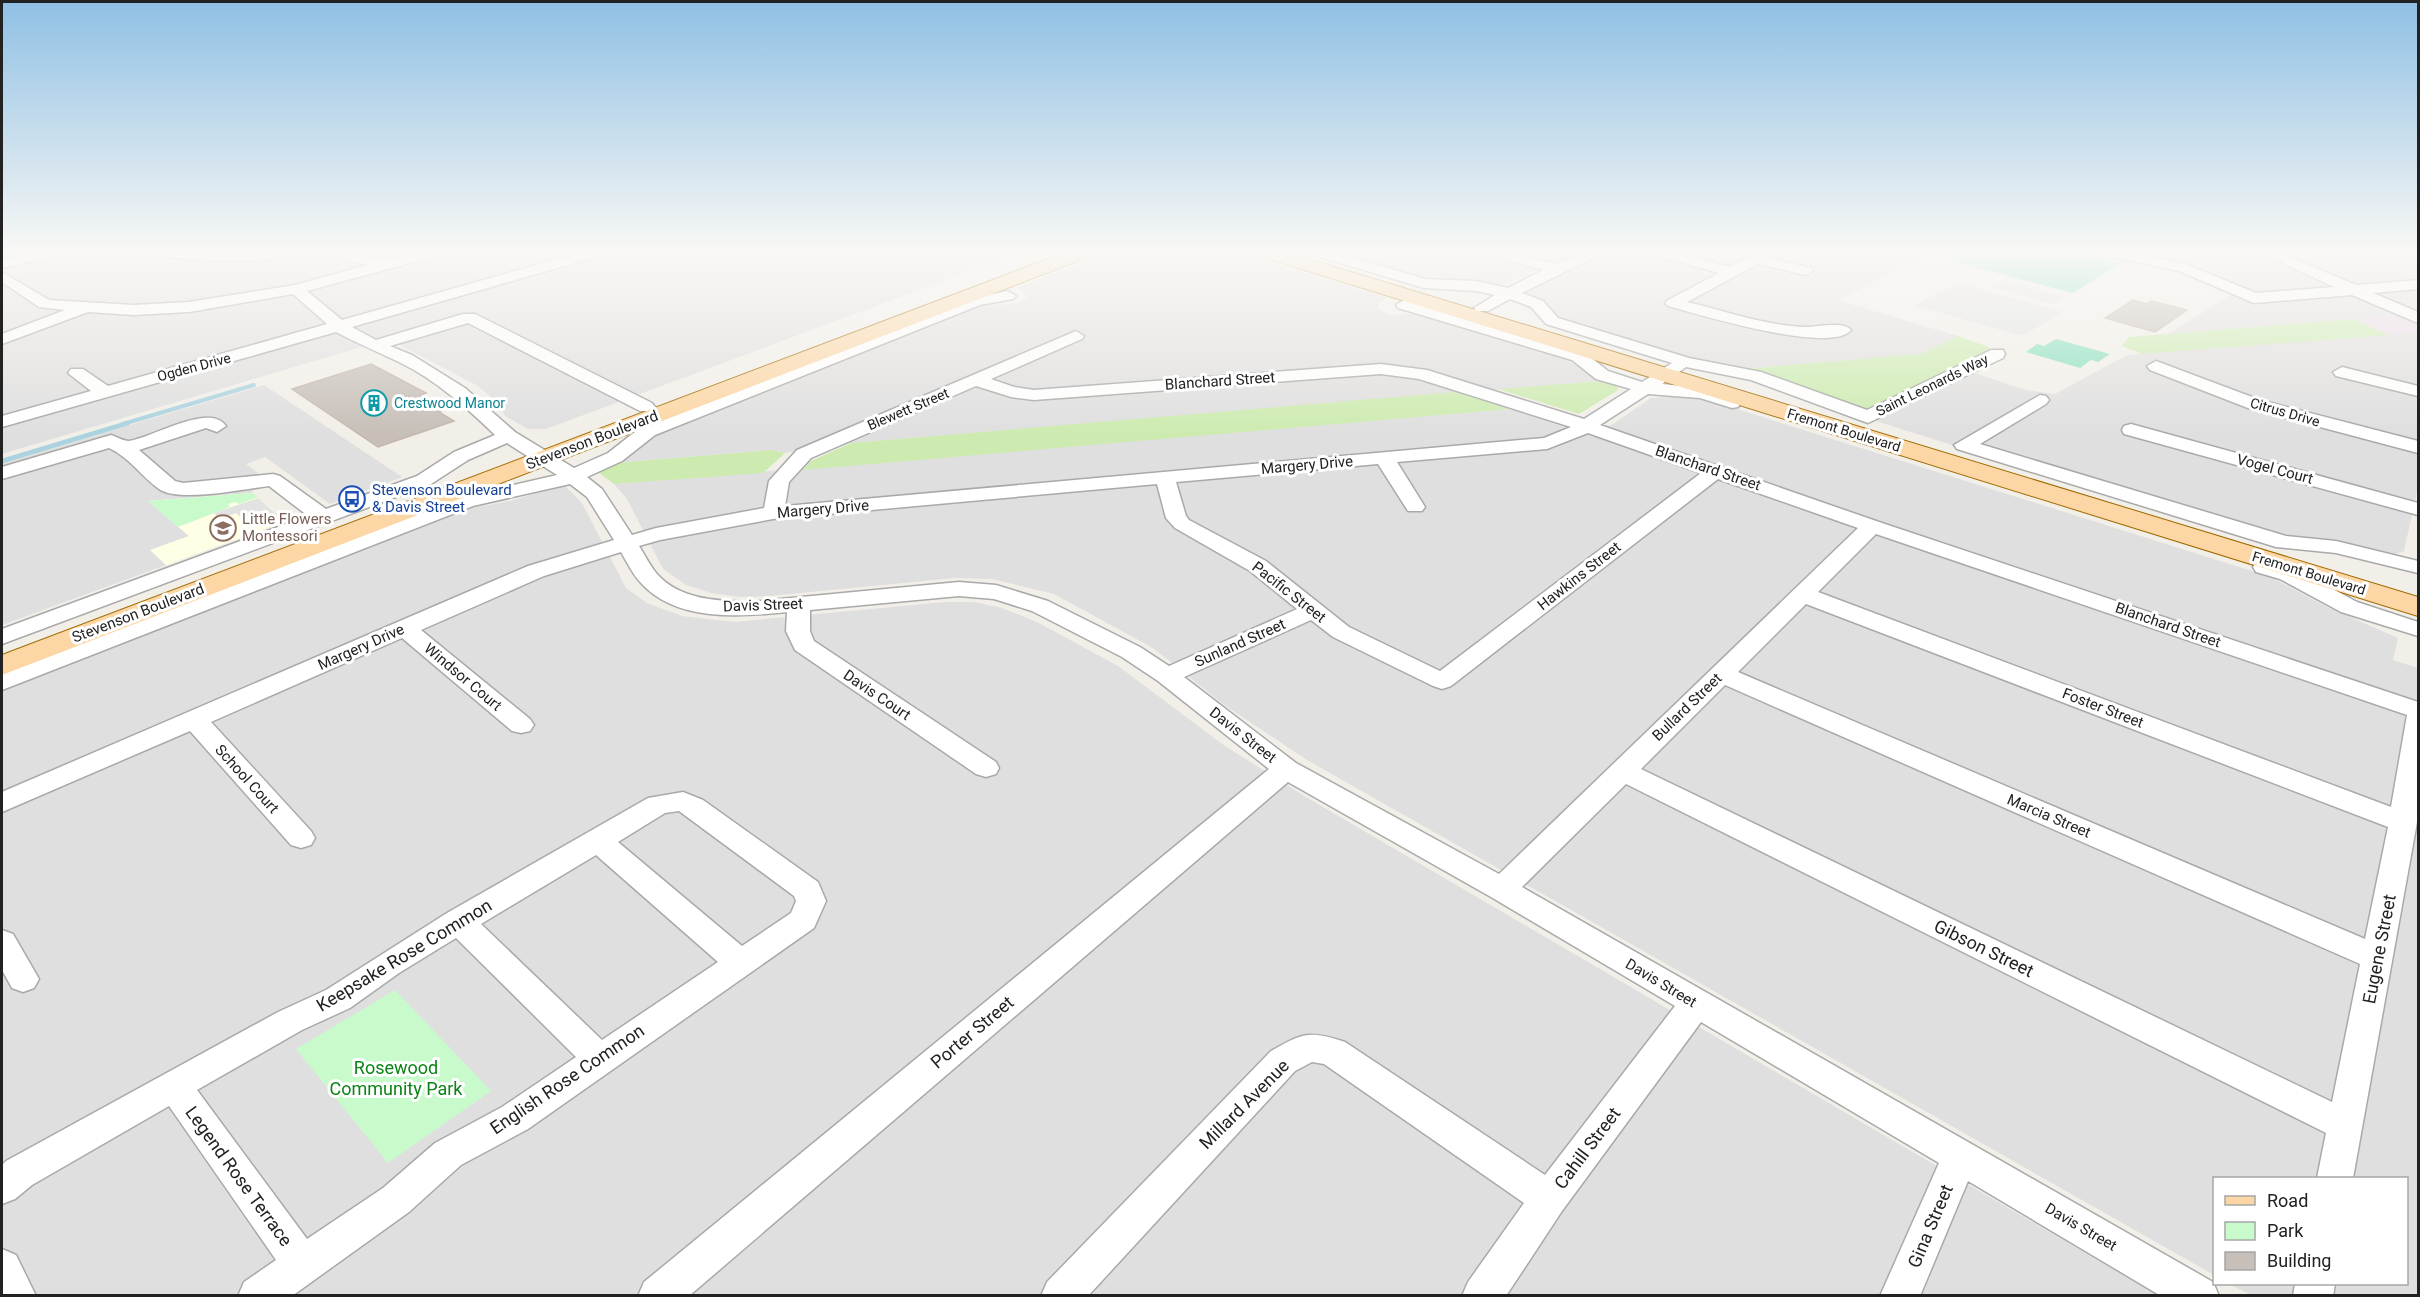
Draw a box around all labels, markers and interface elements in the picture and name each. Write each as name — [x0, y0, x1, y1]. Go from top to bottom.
street label: Ogden Drive — [155, 350, 233, 384]
street label: Saint Leonards Way — [1873, 351, 1991, 419]
street label: Blanchard Street — [1164, 368, 1276, 394]
street label: Blewett Street — [865, 384, 952, 433]
building icon: Crestwood Manor — [359, 388, 389, 418]
street label: Citrus Drive — [2248, 394, 2322, 430]
place label: Crestwood Manor — [394, 395, 505, 411]
street label: Fremont Boulevard — [1785, 405, 1903, 455]
street label: Stevenson Boulevard — [524, 407, 660, 473]
street label: Blanchard Street — [1653, 442, 1763, 495]
street label: Vogel Court — [2235, 450, 2315, 488]
street label: Margery Drive — [1260, 452, 1354, 478]
place label: Stevenson Boulevard & Davis Street — [372, 481, 512, 516]
bus stop icon: Stevenson Boulevard & Davis Street — [337, 484, 367, 514]
street label: Margery Drive — [776, 496, 870, 522]
place label: Little Flowers Montessori — [242, 510, 331, 545]
school or university icon: Little Flowers Montessori — [208, 513, 238, 543]
street label: Hawkins Street — [1534, 538, 1624, 614]
street label: Fremont Boulevard — [2250, 548, 2368, 598]
street label: Pacific Street — [1249, 558, 1329, 626]
street label: Stevenson Boulevard — [70, 580, 206, 646]
street label: Davis Street — [723, 595, 803, 615]
street label: Blanchard Street — [2113, 599, 2223, 652]
street label: Sunland Street — [1192, 615, 1288, 671]
street label: Margery Drive — [315, 620, 407, 674]
street label: Windsor Court — [421, 639, 506, 715]
street label: Davis Court — [840, 666, 914, 724]
street label: Bullard Street — [1648, 669, 1726, 745]
street label: Foster Street — [2060, 684, 2146, 732]
street label: Davis Street — [1206, 703, 1280, 767]
street label: School Court — [211, 741, 283, 817]
street label: Marcia Street — [2004, 790, 2094, 842]
street label: Eugene Street — [2358, 892, 2400, 1006]
street label: Keepsake Rose Common — [313, 894, 495, 1016]
street label: Gibson Street — [1931, 915, 2037, 981]
street label: Davis Street — [1622, 955, 1700, 1011]
street label: Porter Street — [926, 991, 1018, 1073]
street label: English Rose Common — [486, 1020, 648, 1138]
street label: Millard Avenue — [1195, 1055, 1293, 1153]
park label: Rosewood Community Park — [330, 1057, 463, 1099]
street label: Legend Rose Terrace — [181, 1102, 297, 1250]
street label: Cahill Street — [1550, 1103, 1624, 1193]
legend — [2213, 1177, 2408, 1285]
street label: Gina Street — [1903, 1181, 1957, 1271]
text: Road — [2267, 1190, 2308, 1211]
street label: Davis Street — [2042, 1199, 2120, 1255]
text: Park — [2267, 1220, 2304, 1241]
text: Building — [2267, 1250, 2331, 1271]

